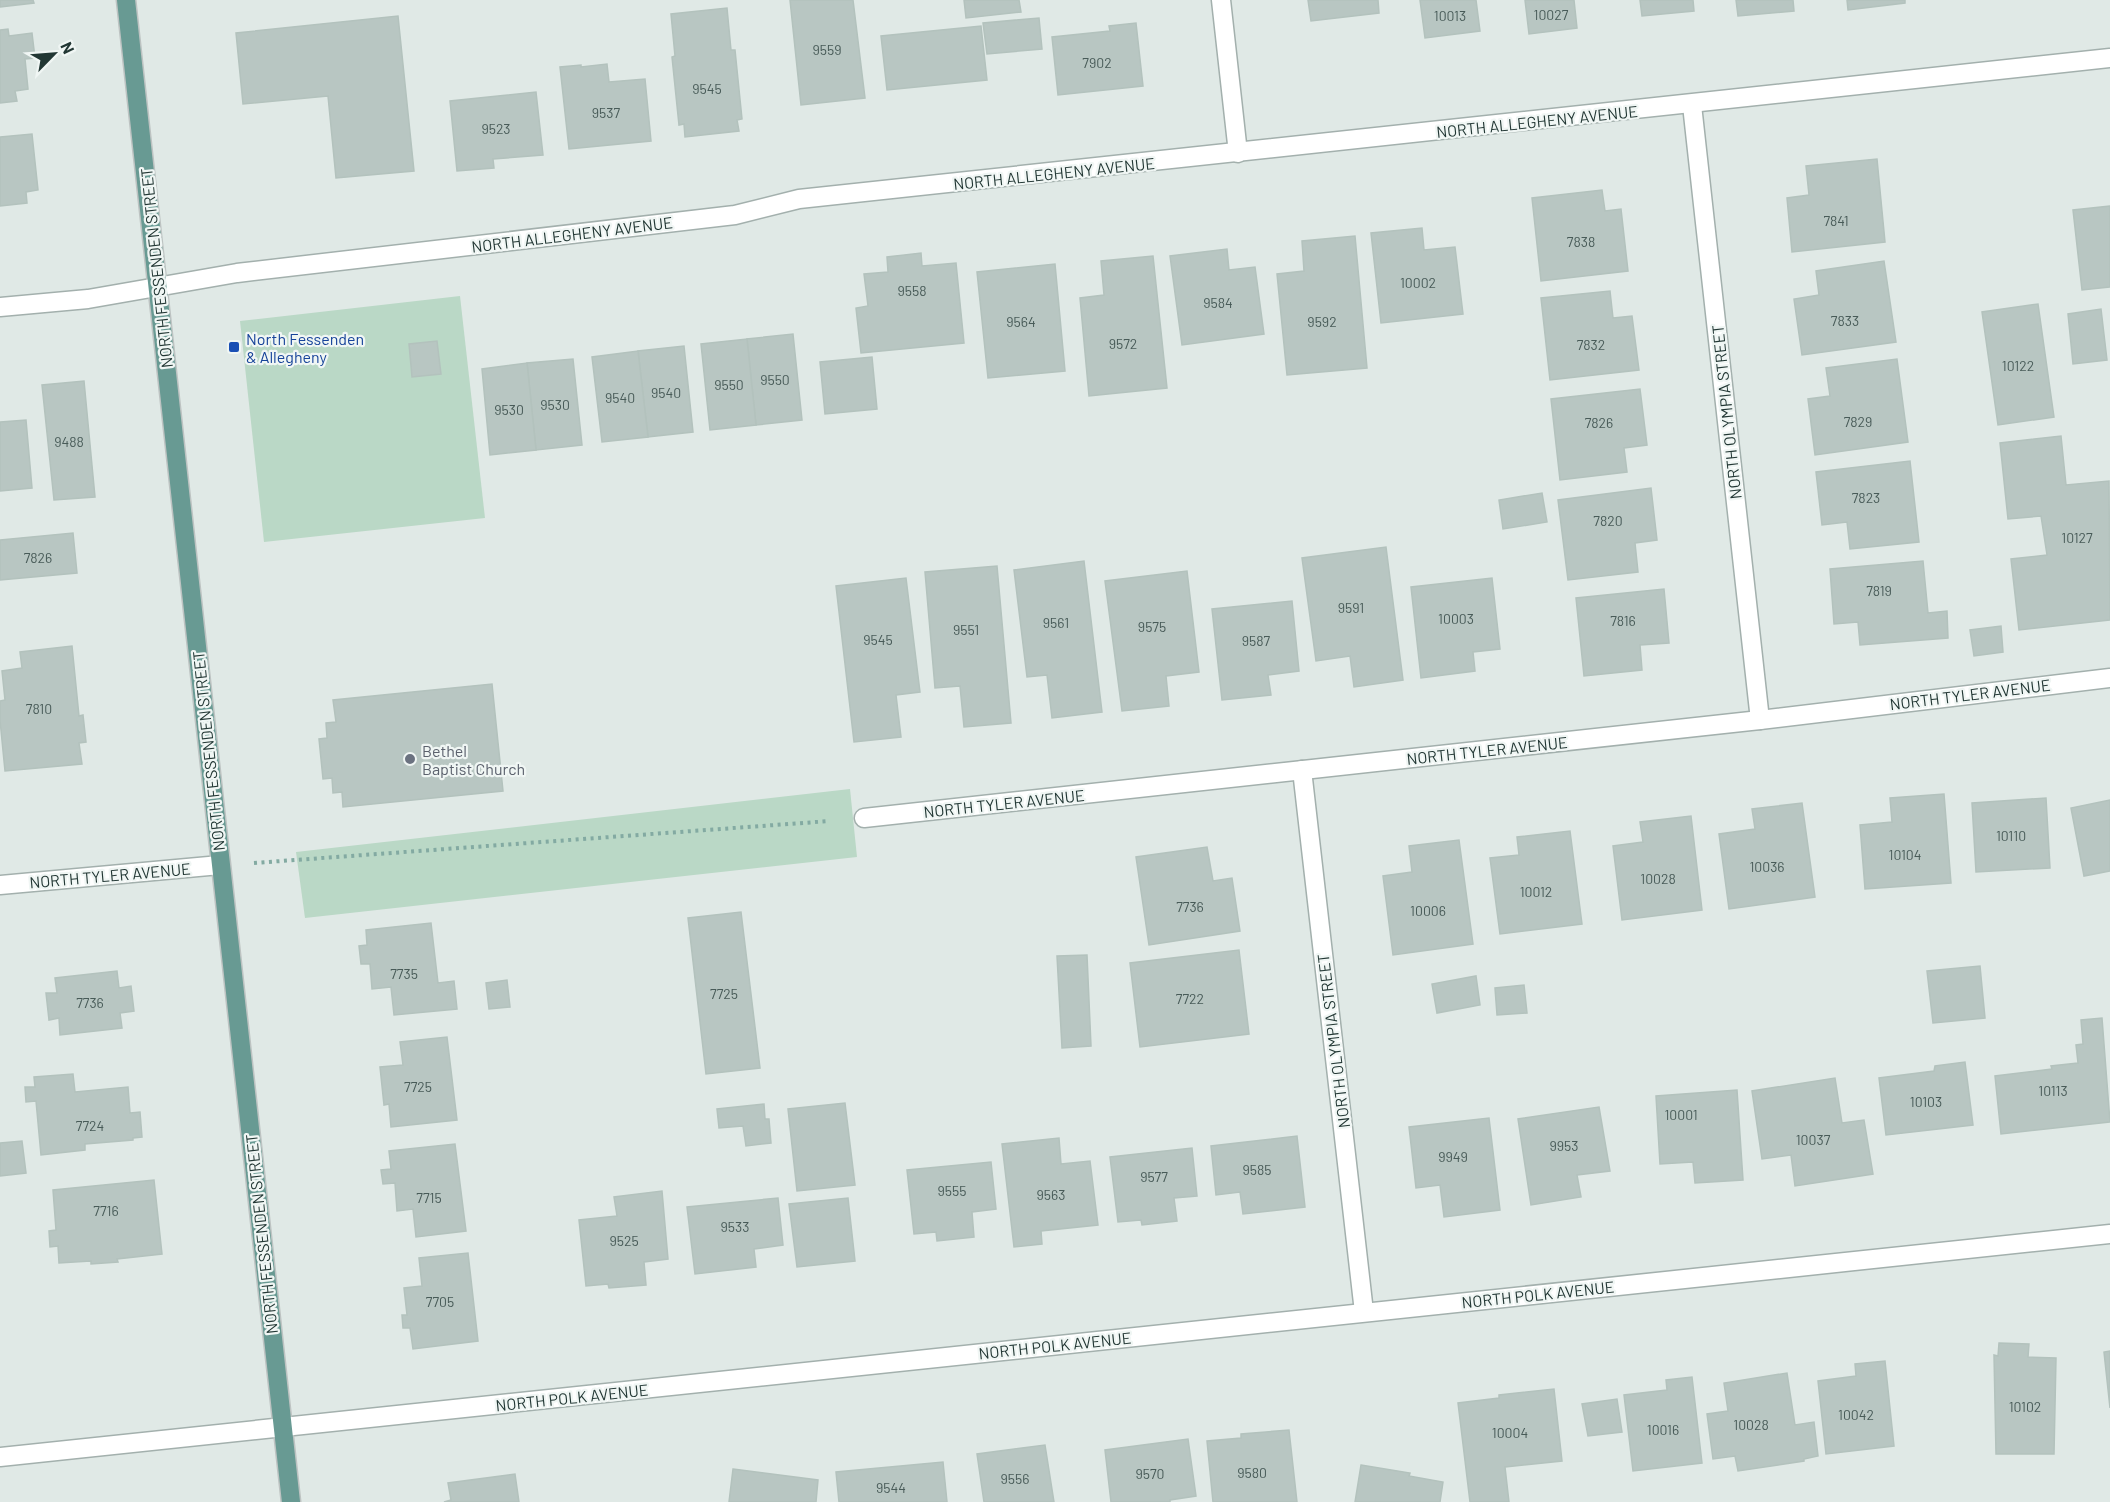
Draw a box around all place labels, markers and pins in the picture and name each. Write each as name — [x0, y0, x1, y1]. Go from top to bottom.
place label: North Fessenden & Allegheny — [246, 329, 364, 366]
marker: North Fessenden & Allegheny — [227, 340, 241, 354]
place label: Bethel Baptist Church — [422, 741, 525, 778]
marker: Bethel Baptist Church — [403, 752, 417, 766]

